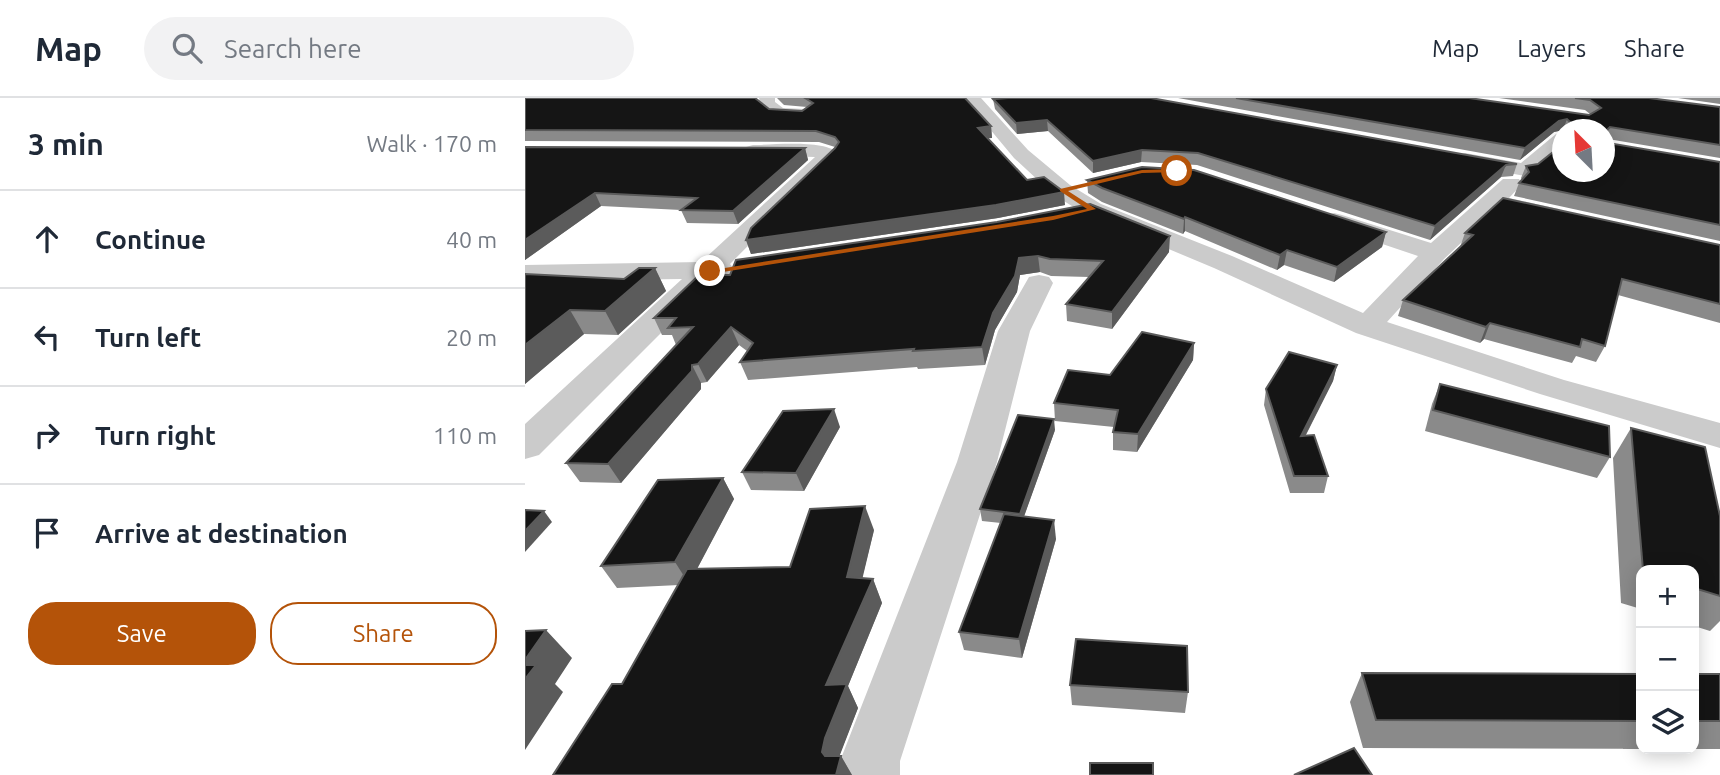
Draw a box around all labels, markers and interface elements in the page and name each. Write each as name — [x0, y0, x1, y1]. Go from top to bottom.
search box — [144, 17, 634, 80]
icon: search — [168, 29, 206, 67]
text: Map — [35, 30, 102, 67]
text: Search here — [224, 34, 362, 63]
text: Map — [1432, 35, 1479, 62]
text: Layers — [1517, 35, 1586, 62]
text: Share — [1624, 35, 1685, 62]
north arrow — [1552, 119, 1615, 182]
text: 3 min — [28, 127, 104, 161]
text: Walk · 170 m — [366, 131, 497, 156]
route start — [1161, 155, 1192, 186]
icon: ahead — [28, 220, 66, 258]
text: Continue — [95, 225, 206, 254]
text: 40 m — [446, 227, 497, 252]
route end — [694, 255, 725, 286]
icon: left — [28, 318, 66, 356]
text: Turn left — [95, 323, 201, 352]
text: 20 m — [446, 325, 497, 350]
icon: right — [28, 416, 66, 454]
text: Turn right — [95, 421, 216, 450]
text: 110 m — [433, 423, 497, 448]
icon: arrive — [28, 514, 66, 552]
text: Arrive at destination — [95, 519, 348, 548]
map controls — [1636, 565, 1699, 754]
button: + — [1636, 565, 1699, 628]
button: Save — [28, 602, 256, 665]
button: Share — [270, 602, 497, 665]
button: − — [1636, 628, 1699, 691]
button: layers — [1636, 691, 1699, 754]

